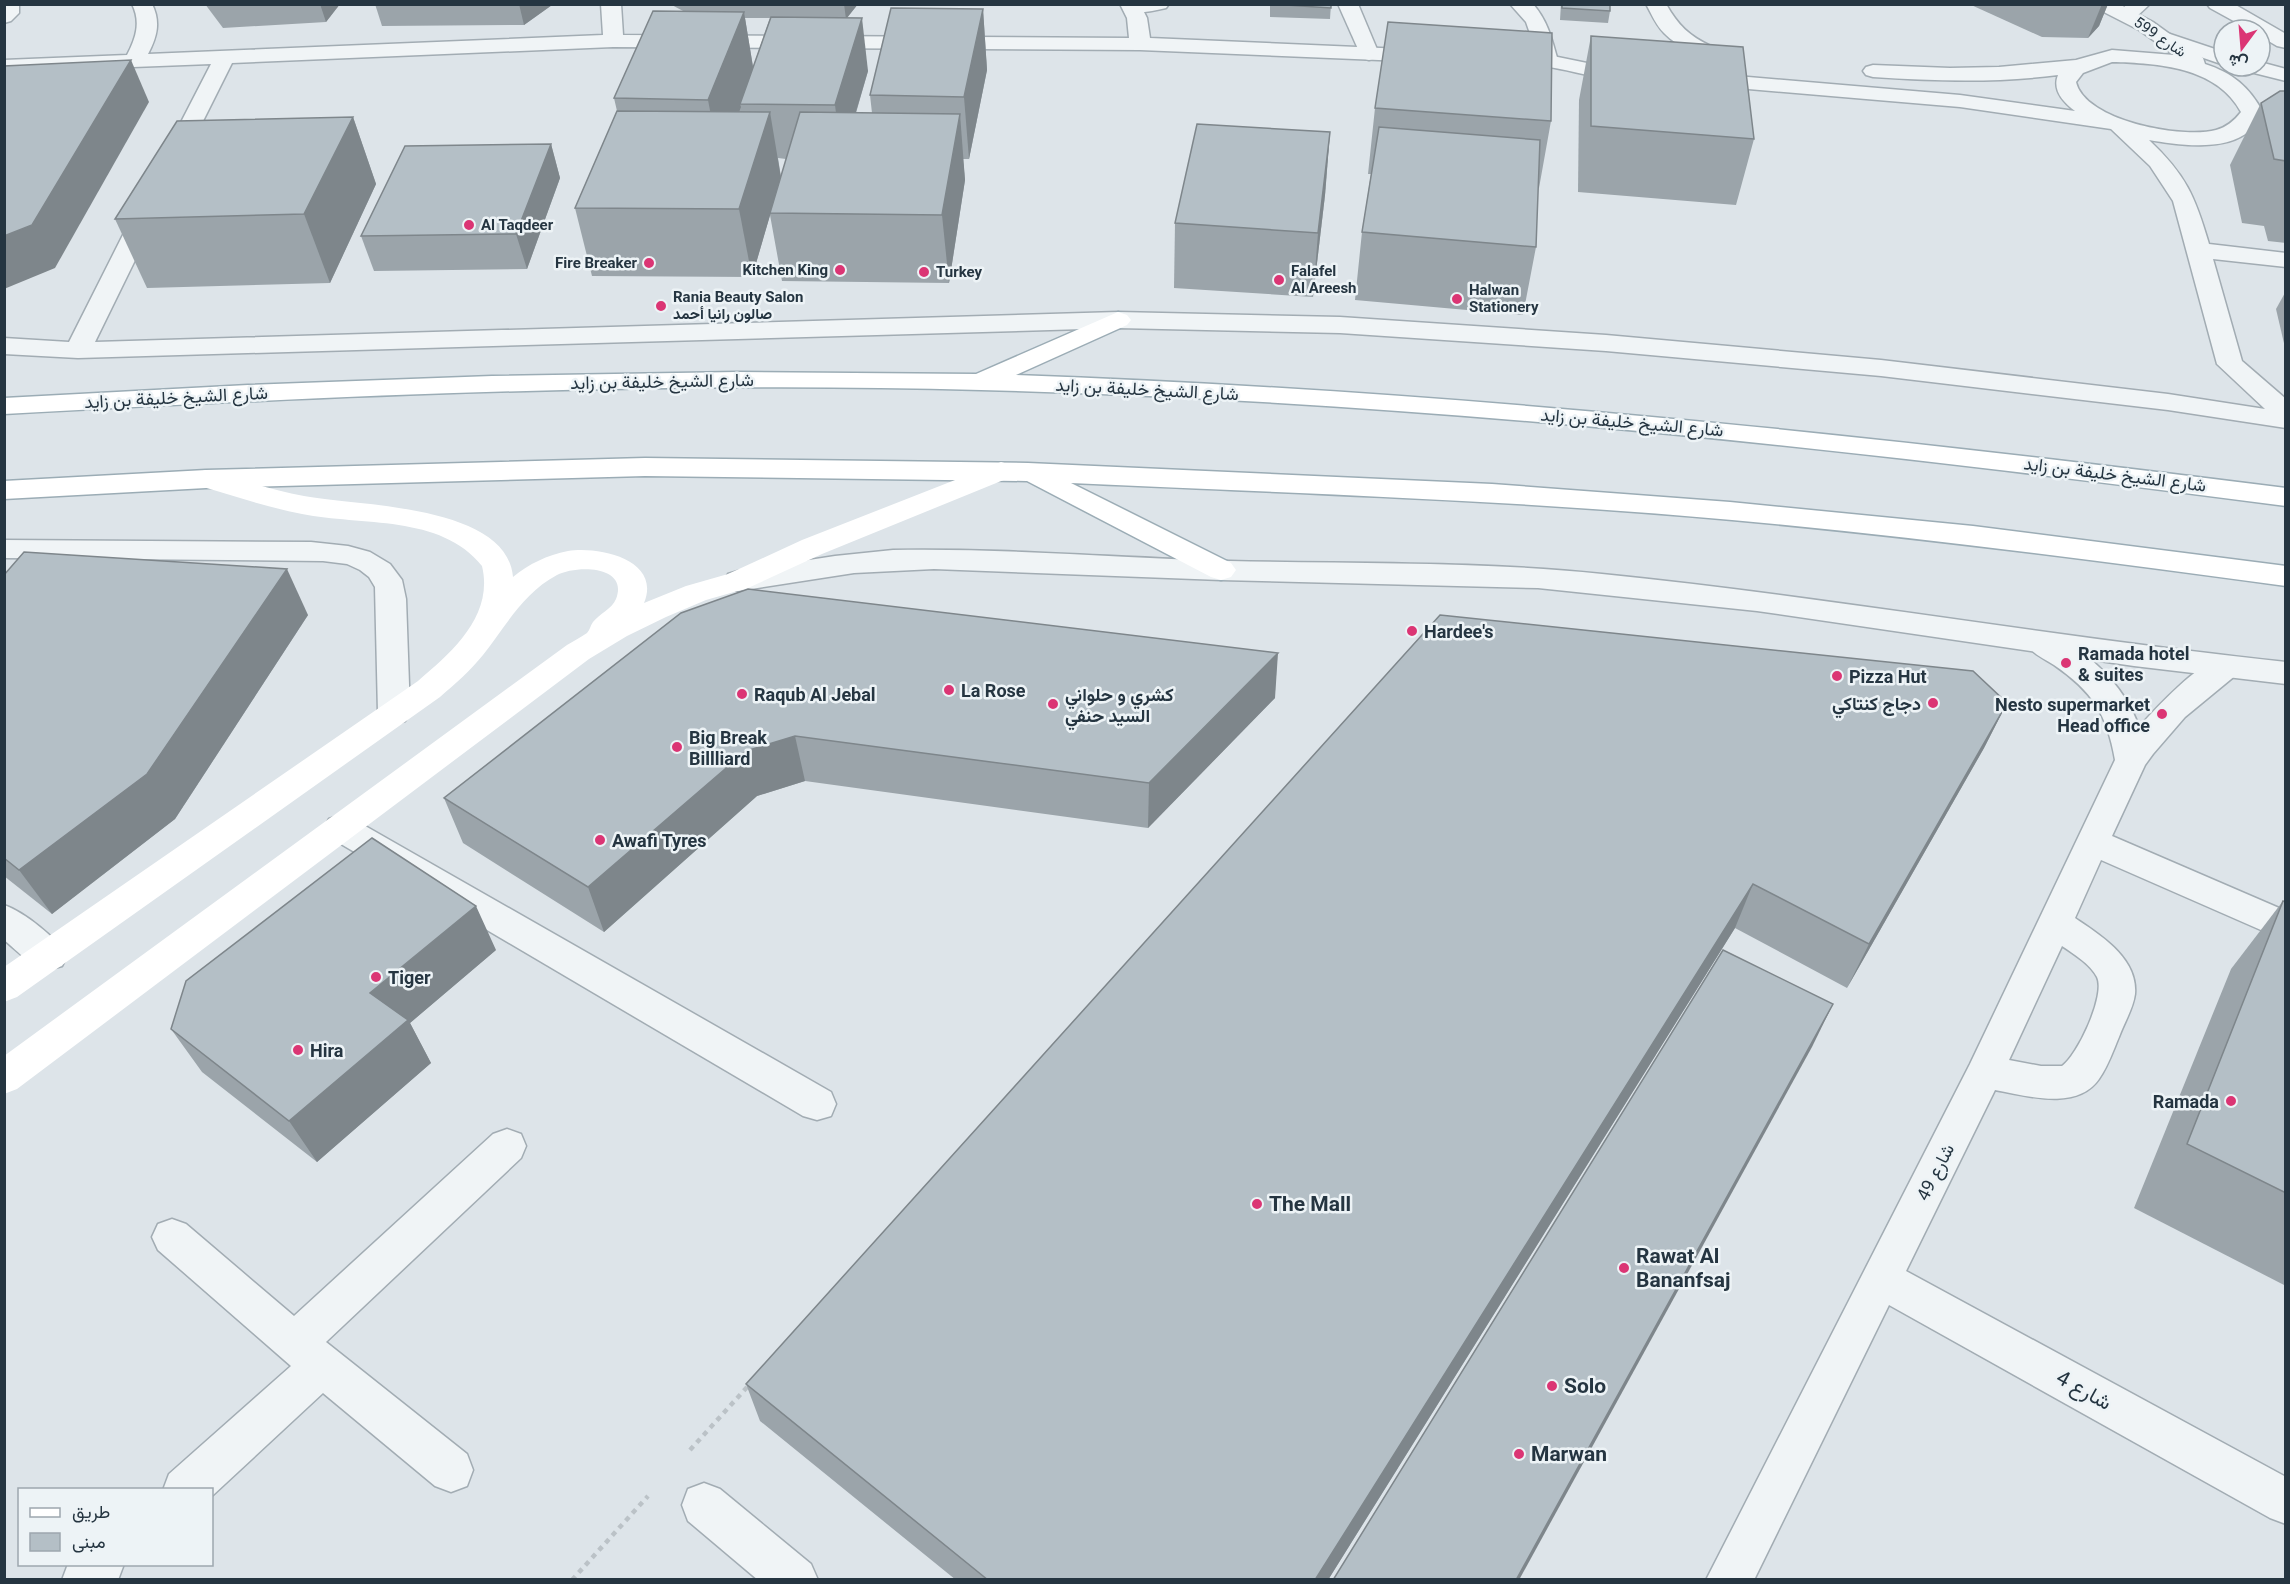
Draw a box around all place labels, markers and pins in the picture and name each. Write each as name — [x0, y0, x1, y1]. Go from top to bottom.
place label: Al Taqdeer — [481, 216, 554, 234]
marker: Al Taqdeer — [462, 218, 476, 232]
place label: Fire Breaker — [555, 254, 638, 272]
marker: Fire Breaker — [642, 256, 656, 270]
place label: Kitchen King — [742, 261, 828, 279]
place label: Falafel Al Areesh — [1291, 262, 1357, 297]
marker: Kitchen King — [833, 263, 847, 277]
place label: Turkey — [936, 263, 983, 281]
marker: Turkey — [917, 265, 931, 279]
marker: Falafel Al Areesh — [1272, 273, 1286, 287]
place label: Halwan Stationery — [1469, 281, 1539, 316]
place label: Rania Beauty Salon صالون رانيا أحمد — [673, 288, 803, 323]
marker: Halwan Stationery — [1450, 292, 1464, 306]
marker: Rania Beauty Salon صالون رانيا أحمد — [654, 299, 668, 313]
place label: Hardee's — [1424, 621, 1494, 642]
marker: Hardee's — [1405, 624, 1419, 638]
place label: Ramada hotel & suites — [2078, 643, 2189, 685]
marker: Ramada hotel & suites — [2059, 656, 2073, 670]
place label: Pizza Hut — [1849, 666, 1927, 687]
marker: Pizza Hut — [1830, 669, 1844, 683]
place label: La Rose — [961, 680, 1026, 701]
marker: La Rose — [942, 683, 956, 697]
place label: Raqub Al Jebal — [754, 684, 876, 705]
place label: كشري و حلواني السيد حنفي — [1065, 684, 1174, 731]
marker: Raqub Al Jebal — [735, 687, 749, 701]
place label: دجاج كنتاكي — [1832, 693, 1921, 719]
place label: Nesto supermarket Head office — [1995, 694, 2150, 736]
marker: دجاج كنتاكي — [1926, 696, 1940, 710]
marker: كشري و حلواني السيد حنفي — [1046, 697, 1060, 711]
marker: Nesto supermarket Head office — [2155, 707, 2169, 721]
place label: Big Break Billliard — [689, 727, 767, 769]
marker: Big Break Billliard — [670, 740, 684, 754]
place label: Awafi Tyres — [612, 830, 707, 851]
marker: Awafi Tyres — [593, 833, 607, 847]
place label: Tiger — [388, 967, 431, 988]
marker: Tiger — [369, 970, 383, 984]
place label: Hira — [310, 1040, 344, 1061]
marker: Hira — [291, 1043, 305, 1057]
place label: Ramada — [2153, 1091, 2219, 1112]
marker: Ramada — [2224, 1094, 2238, 1108]
place label: The Mall — [1269, 1192, 1351, 1216]
marker: The Mall — [1250, 1197, 1264, 1211]
place label: Rawat Al Bananfsaj — [1636, 1244, 1730, 1292]
marker: Rawat Al Bananfsaj — [1617, 1261, 1631, 1275]
place label: Solo — [1564, 1374, 1606, 1398]
marker: Solo — [1545, 1379, 1559, 1393]
place label: Marwan — [1531, 1442, 1607, 1466]
marker: Marwan — [1512, 1447, 1526, 1461]

